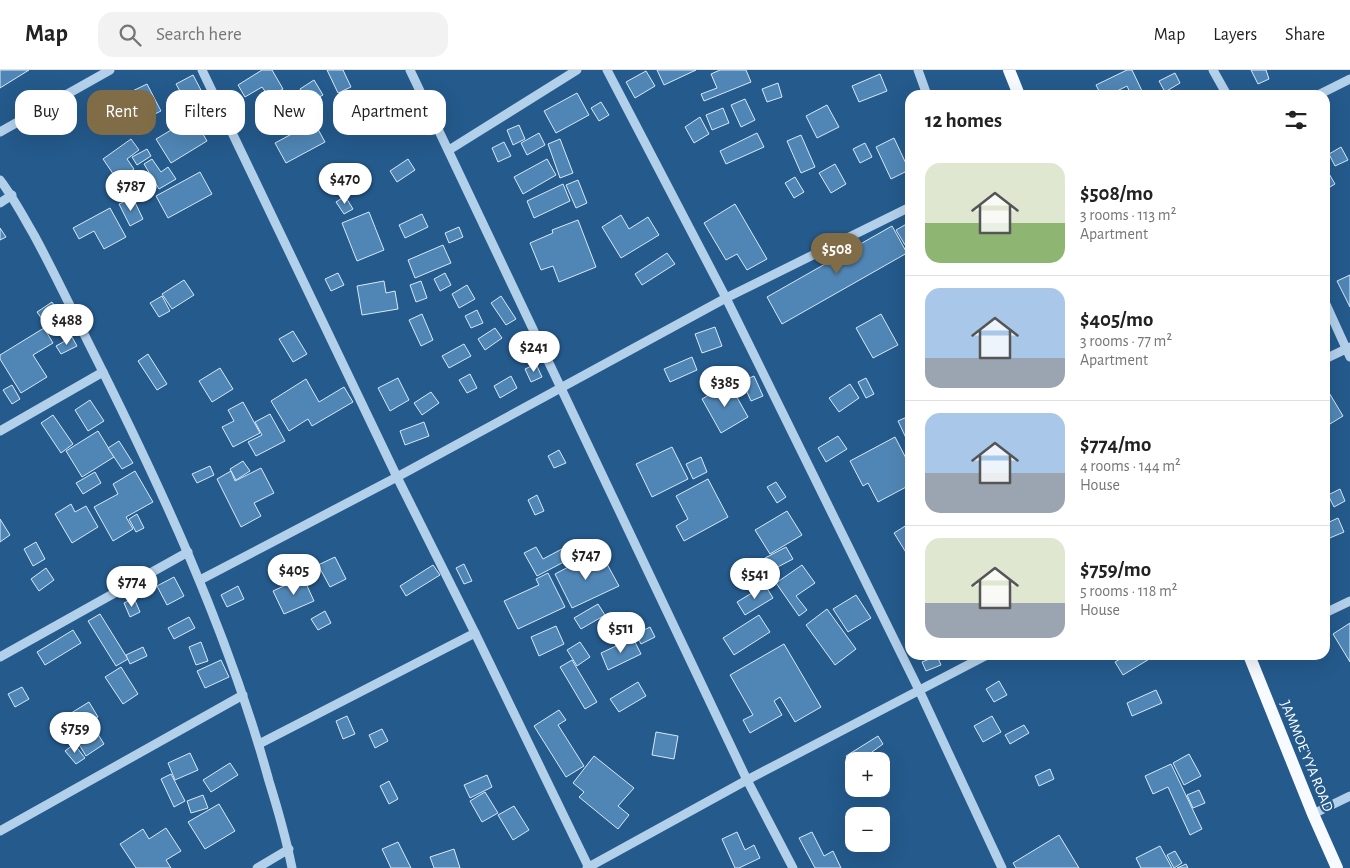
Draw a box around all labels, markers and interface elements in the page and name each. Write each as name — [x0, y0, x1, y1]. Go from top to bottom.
search box — [98, 12, 448, 57]
icon: search — [116, 21, 144, 49]
text: Map — [25, 22, 68, 46]
text: Search here — [156, 25, 242, 44]
text: Map — [1154, 26, 1185, 44]
text: Layers — [1213, 26, 1257, 44]
text: Share — [1285, 26, 1325, 44]
chip: Buy — [15, 90, 77, 135]
chip: Rent — [87, 90, 156, 135]
chip: Filters — [166, 90, 245, 135]
chip: New — [255, 90, 323, 135]
chip: Apartment — [333, 90, 446, 135]
icon: filters — [1282, 106, 1310, 134]
text: 12 homes — [925, 110, 1002, 131]
pin: $470 — [315, 162, 375, 205]
pin: $787 — [101, 170, 161, 212]
text: $470 — [330, 171, 360, 187]
text: $787 — [117, 178, 145, 194]
icon: home — [965, 183, 1025, 243]
text: $508/mo — [1080, 183, 1153, 204]
text: 3 rooms · 113 m² — [1080, 207, 1176, 223]
text: Apartment — [1080, 226, 1148, 242]
pin: $508 — [807, 232, 867, 275]
text: $508 — [822, 241, 852, 257]
pin: $488 — [37, 304, 97, 346]
icon: home — [965, 308, 1025, 368]
text: $405/mo — [1080, 309, 1153, 330]
text: $488 — [51, 312, 83, 328]
pin: $241 — [504, 330, 564, 373]
text: 3 rooms · 77 m² — [1080, 333, 1172, 349]
text: $241 — [520, 339, 548, 355]
text: Apartment — [1080, 352, 1148, 368]
pin: $385 — [695, 366, 755, 408]
text: $385 — [711, 374, 739, 390]
icon: home — [965, 433, 1025, 493]
text: $774/mo — [1080, 434, 1151, 455]
text: 4 rooms · 144 m² — [1080, 458, 1181, 474]
text: House — [1080, 477, 1120, 493]
pin: $747 — [556, 538, 616, 581]
text: $747 — [571, 547, 601, 563]
pin: $405 — [264, 554, 324, 596]
pin: $541 — [725, 558, 785, 600]
icon: home — [965, 558, 1025, 618]
text: $759/mo — [1080, 559, 1151, 580]
text: $405 — [279, 562, 309, 578]
pin: $774 — [102, 566, 162, 608]
text: $541 — [741, 566, 769, 582]
text: $774 — [117, 574, 147, 590]
text: 5 rooms · 118 m² — [1080, 583, 1177, 599]
text: House — [1080, 602, 1120, 618]
pin: $511 — [591, 612, 651, 654]
text: $511 — [608, 620, 634, 636]
street label: JAMMOE'YYA ROAD — [1277, 698, 1336, 814]
pin: $759 — [45, 712, 105, 754]
text: $759 — [61, 720, 89, 736]
map controls — [845, 752, 890, 852]
button: + — [845, 752, 890, 797]
button: − — [845, 807, 890, 852]

